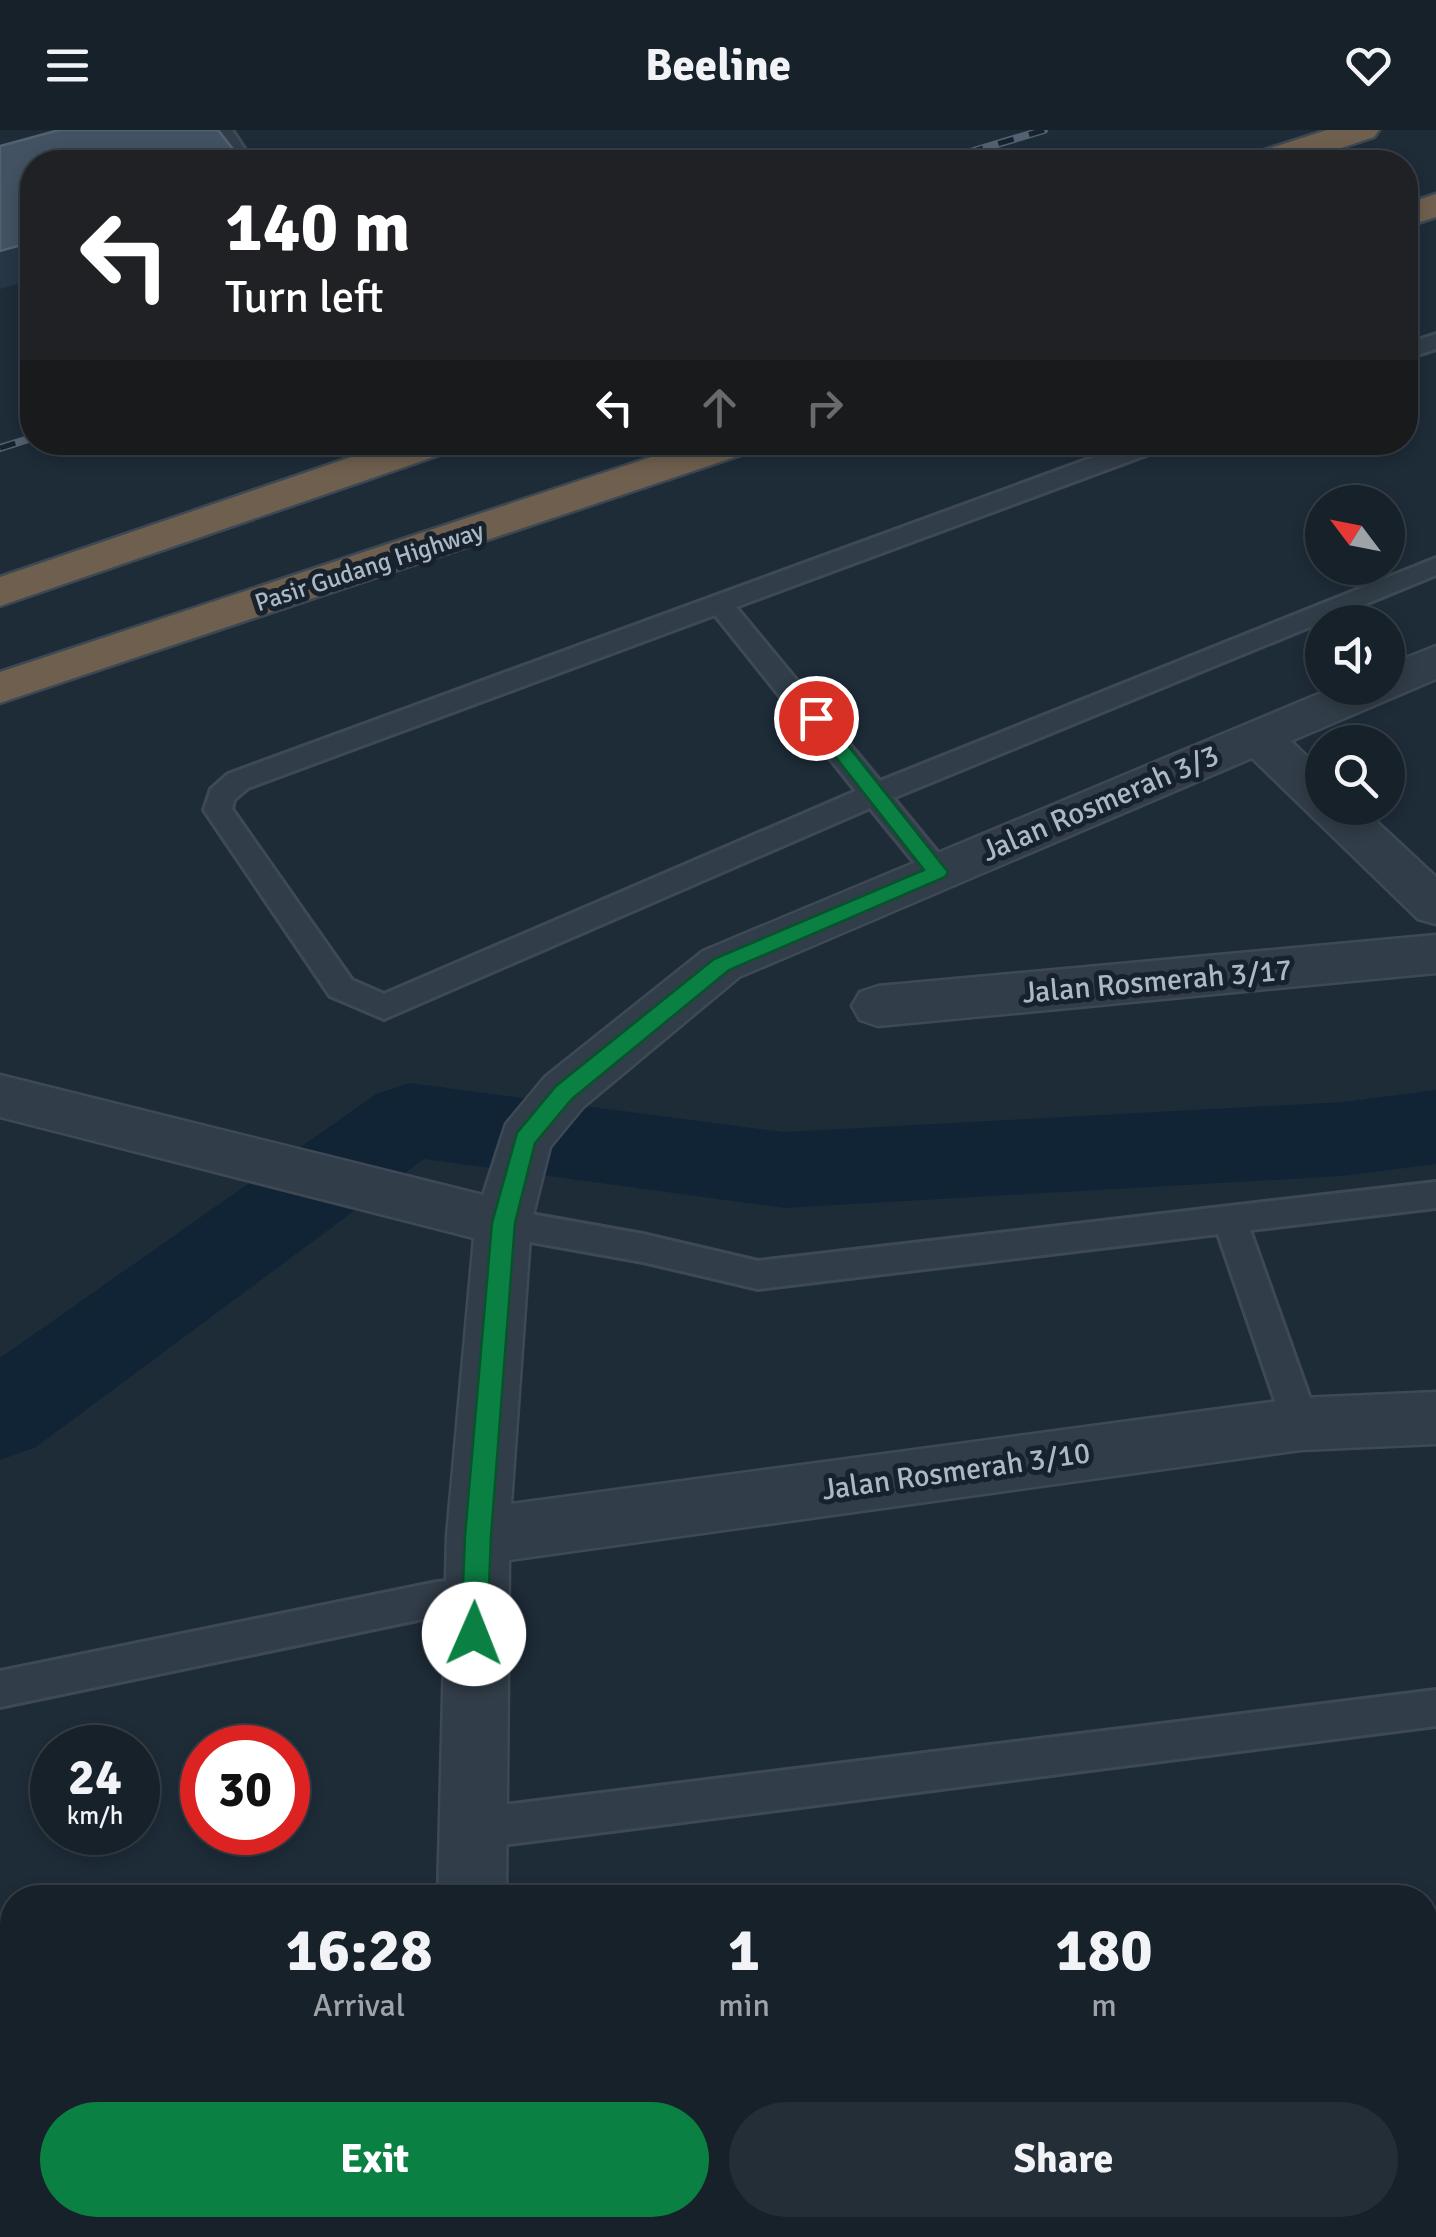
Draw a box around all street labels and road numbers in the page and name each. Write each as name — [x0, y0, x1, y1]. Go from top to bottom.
street label: Pasir Gudang Highway — [251, 515, 488, 618]
street label: Jalan Rosmerah 3/3 — [976, 737, 1224, 870]
street label: Jalan Rosmerah 3/17 — [1021, 951, 1293, 1012]
street label: Jalan Rosmerah 3/10 — [820, 1434, 1093, 1509]

